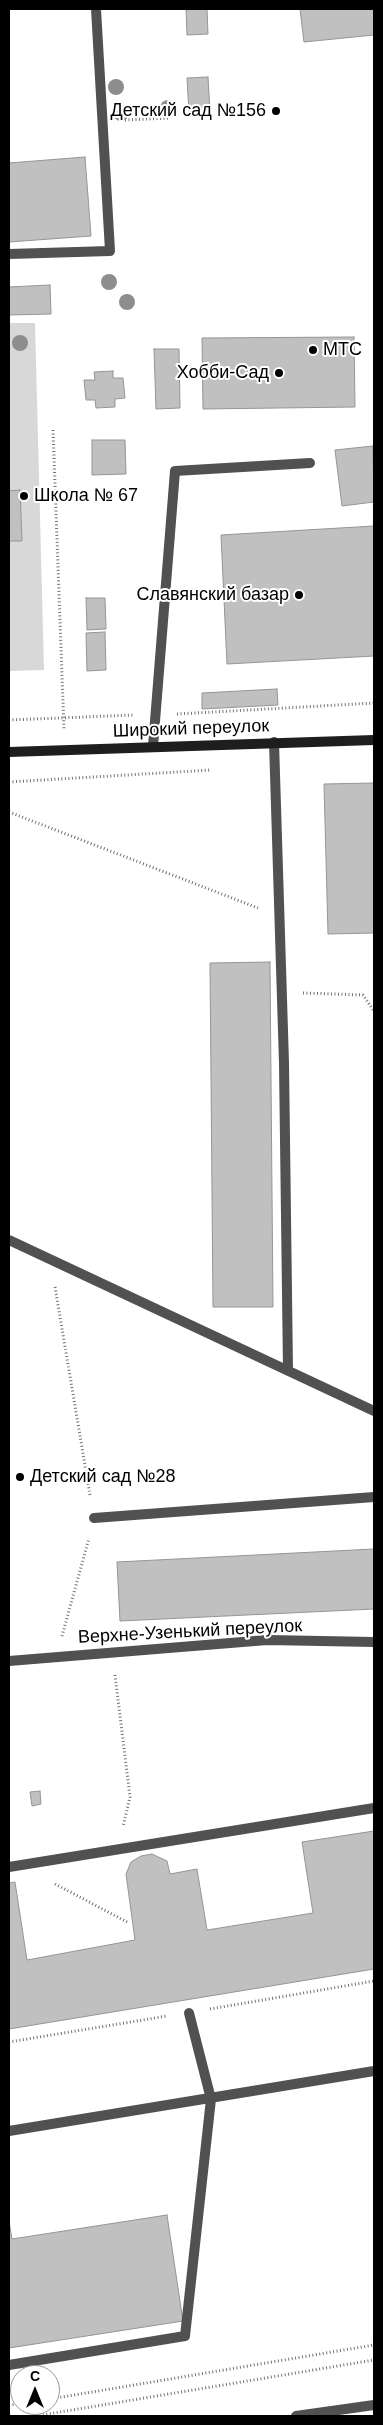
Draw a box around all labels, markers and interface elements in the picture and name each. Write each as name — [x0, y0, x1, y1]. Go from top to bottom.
place label: Детский сад №156 — [111, 100, 266, 122]
marker: Детский сад №156 — [270, 105, 282, 117]
place label: МТС — [323, 339, 362, 361]
marker: МТС — [307, 344, 319, 356]
place label: Хобби-Сад — [177, 362, 269, 384]
marker: Хобби-Сад — [273, 367, 285, 379]
place label: Школа № 67 — [34, 485, 138, 507]
marker: Школа № 67 — [18, 490, 30, 502]
place label: Славянский базар — [136, 584, 289, 606]
marker: Славянский базар — [293, 589, 305, 601]
street label: Широкий переулок — [113, 715, 269, 743]
place label: Детский сад №28 — [30, 1466, 175, 1488]
marker: Детский сад №28 — [14, 1471, 26, 1483]
street label: Верхне-Узенький переулок — [77, 1615, 303, 1649]
north arrow — [10, 2365, 60, 2415]
text: С — [30, 2368, 40, 2384]

